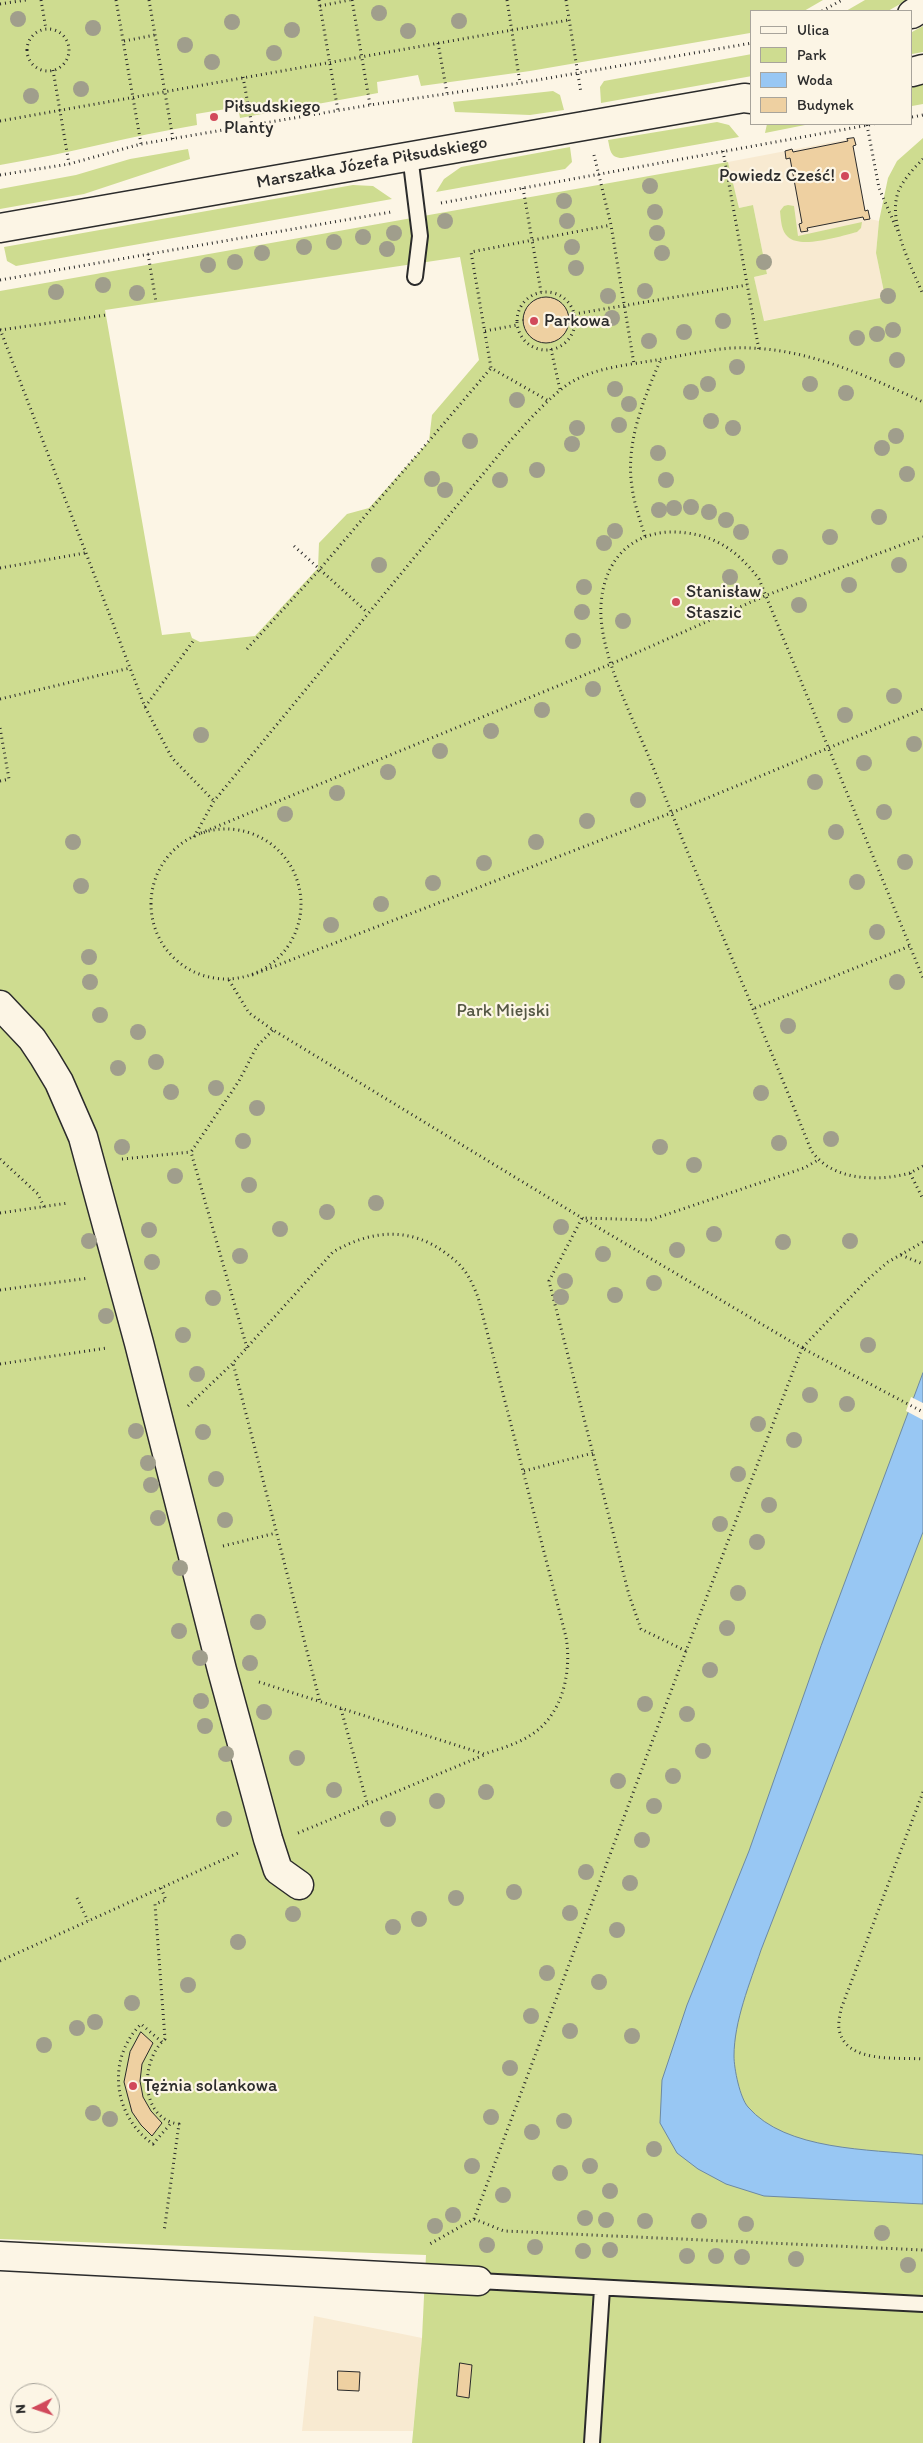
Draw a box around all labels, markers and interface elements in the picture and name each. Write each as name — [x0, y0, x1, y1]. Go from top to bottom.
legend — [750, 10, 913, 125]
text: Ulica — [797, 21, 829, 39]
text: Park — [797, 46, 827, 64]
text: Woda — [797, 71, 833, 89]
place label: Piłsudskiego Planty — [224, 96, 320, 138]
text: Budynek — [797, 96, 854, 114]
marker: Piłsudskiego Planty — [208, 111, 220, 123]
street label: Marszałka Józefa Piłsudskiego — [255, 132, 489, 194]
place label: Powiedz Cześć! — [719, 165, 835, 187]
marker: Powiedz Cześć! — [839, 170, 851, 182]
place label: Parkowa — [544, 310, 610, 332]
marker: Parkowa — [528, 315, 540, 327]
place label: Stanisław Staszic — [686, 581, 761, 624]
marker: Stanisław Staszic — [670, 596, 682, 608]
park label: Park Miejski — [456, 1000, 550, 1022]
place label: Tężnia solankowa — [143, 2075, 277, 2097]
marker: Tężnia solankowa — [127, 2080, 139, 2092]
north arrow — [10, 2383, 60, 2433]
text: N — [12, 2404, 29, 2414]

